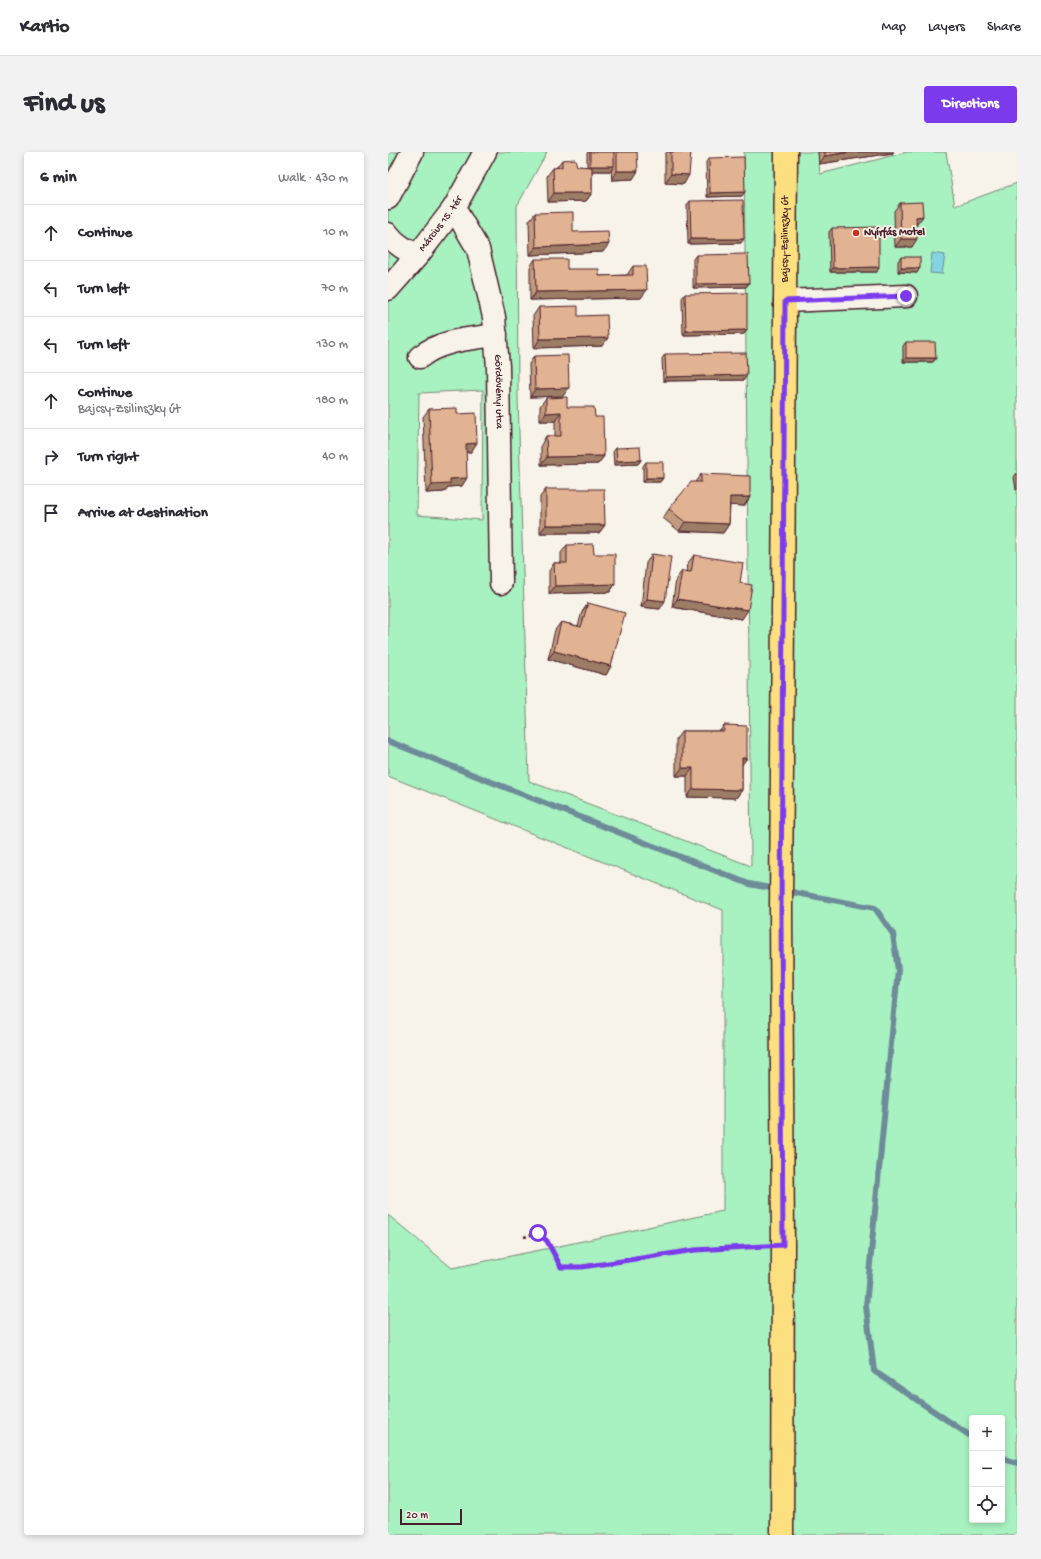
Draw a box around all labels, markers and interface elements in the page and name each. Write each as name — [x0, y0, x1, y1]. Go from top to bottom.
text: Kartio — [20, 16, 69, 39]
text: Map — [882, 19, 906, 36]
text: Layers — [928, 19, 965, 36]
text: Share — [987, 19, 1021, 36]
button: Directions — [924, 86, 1017, 123]
text: Find us — [24, 88, 104, 121]
text: 6 min — [40, 168, 76, 188]
text: Walk · 430 m — [278, 171, 348, 186]
street label: Március 15. tér — [417, 193, 466, 254]
street label: Bajcsy-Zsilinszky út — [779, 194, 792, 283]
icon: ahead — [40, 222, 62, 244]
text: Continue — [78, 224, 132, 242]
text: 10 m — [323, 225, 348, 240]
place label: Nyírfás Motel — [864, 226, 926, 239]
marker: Nyírfás Motel — [851, 228, 861, 238]
icon: left — [40, 278, 62, 300]
text: Turn left — [78, 280, 129, 298]
text: 70 m — [322, 281, 348, 296]
route end — [897, 287, 915, 305]
icon: left — [40, 334, 62, 356]
text: Turn left — [78, 336, 129, 354]
text: 130 m — [316, 337, 348, 352]
street label: Gördövényi utca — [491, 354, 505, 430]
text: Continue — [78, 384, 132, 402]
icon: ahead — [40, 390, 62, 412]
text: 180 m — [316, 393, 348, 408]
text: Bajcsy-Zsilinszky út — [78, 402, 180, 417]
icon: right — [40, 446, 62, 468]
text: Turn right — [78, 448, 138, 466]
text: 40 m — [322, 449, 348, 464]
icon: arrive — [40, 502, 62, 524]
text: Arrive at destination — [78, 504, 208, 522]
route start — [529, 1224, 547, 1242]
map controls — [969, 1415, 1005, 1523]
button: + — [969, 1415, 1005, 1451]
button: − — [969, 1451, 1005, 1487]
button: locate — [969, 1487, 1005, 1523]
scale bar — [400, 1507, 462, 1526]
text: 20 m — [406, 1510, 428, 1522]

